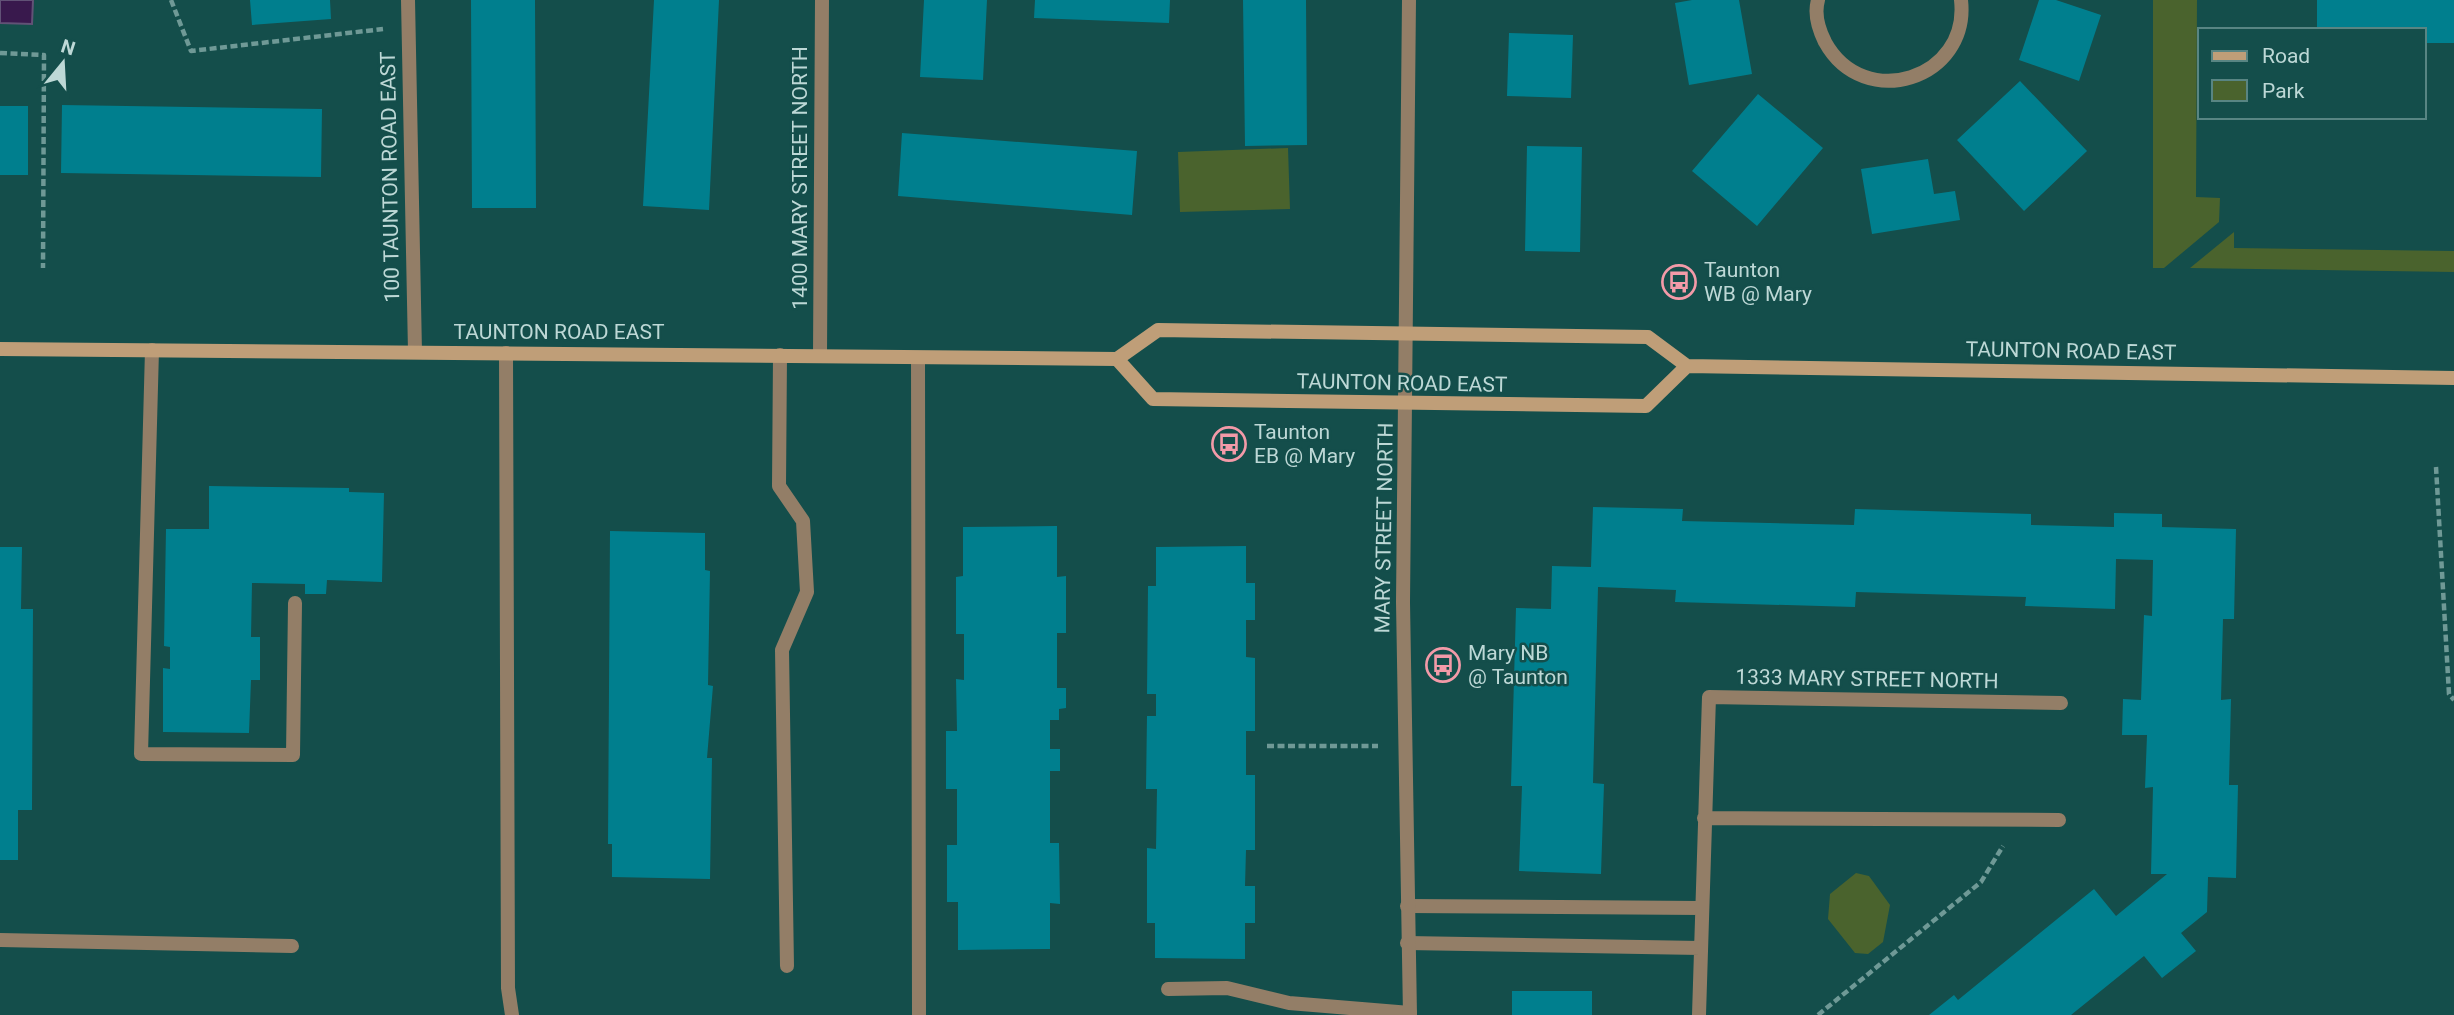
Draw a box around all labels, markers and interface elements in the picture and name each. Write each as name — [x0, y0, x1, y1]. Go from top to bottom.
north arrow — [28, 28, 98, 98]
legend — [2198, 28, 2426, 119]
text: N — [58, 34, 78, 60]
text: Road — [2262, 44, 2310, 68]
street label: 1400 MARY STREET NORTH — [788, 46, 812, 310]
street label: 100 TAUNTON ROAD EAST — [376, 51, 404, 303]
text: Park — [2262, 79, 2305, 103]
place label: Taunton WB @ Mary — [1704, 258, 1812, 306]
bus stop icon: Taunton WB @ Mary — [1660, 263, 1698, 301]
street label: TAUNTON ROAD EAST — [454, 320, 665, 344]
street label: TAUNTON ROAD EAST — [1965, 337, 2177, 365]
street label: TAUNTON ROAD EAST — [1296, 369, 1508, 397]
place label: Taunton EB @ Mary — [1254, 420, 1355, 468]
street label: MARY STREET NORTH — [1370, 422, 1398, 634]
bus stop icon: Taunton EB @ Mary — [1210, 425, 1248, 463]
place label: Mary NB @ Taunton — [1468, 641, 1568, 689]
bus stop icon: Mary NB @ Taunton — [1424, 646, 1462, 684]
street label: 1333 MARY STREET NORTH — [1735, 665, 1999, 693]

